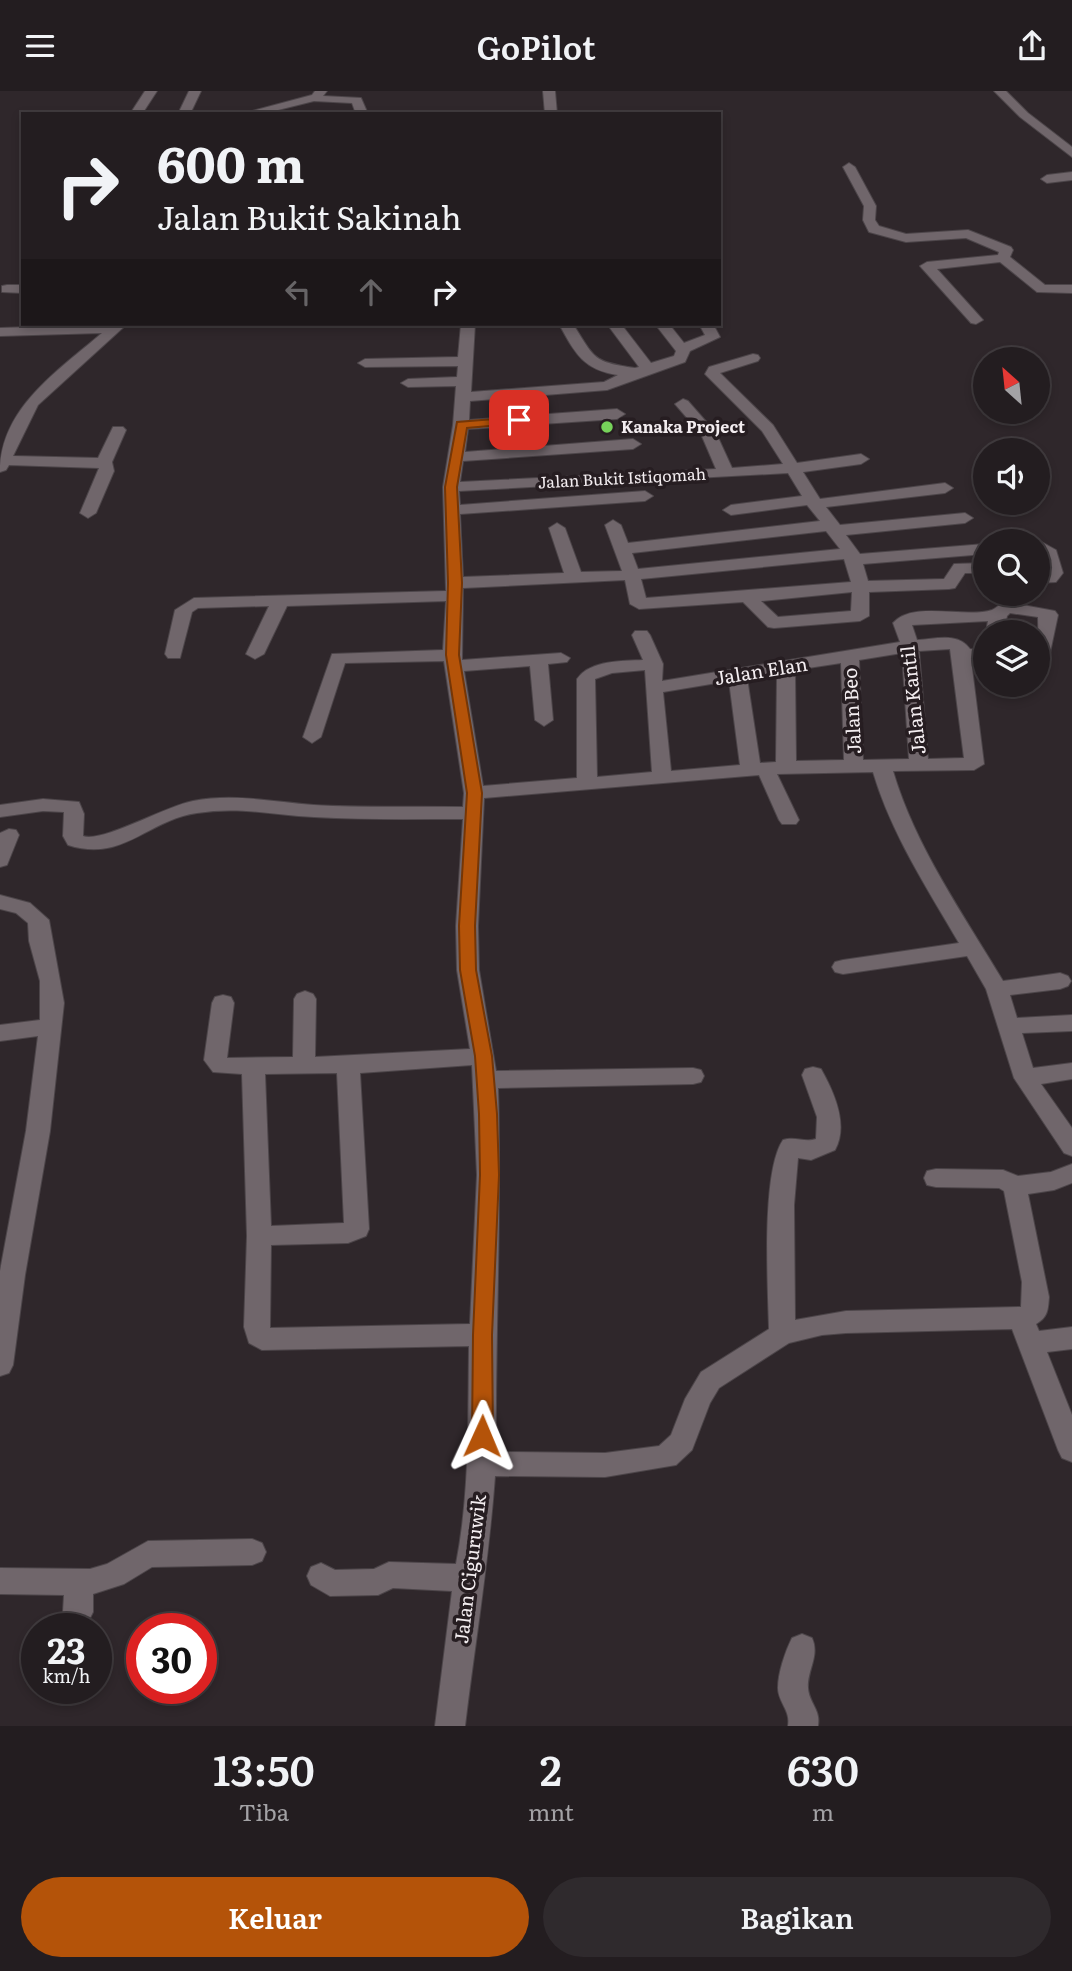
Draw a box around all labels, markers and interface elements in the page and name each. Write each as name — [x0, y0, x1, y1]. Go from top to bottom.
text: GoPilot — [476, 22, 596, 70]
icon: menu — [21, 27, 59, 65]
icon: share — [1013, 27, 1051, 65]
text: 600 m — [157, 125, 305, 198]
icon: right — [42, 140, 133, 231]
text: Jalan Bukit Sakinah — [157, 192, 462, 240]
icon: left — [279, 273, 317, 311]
icon: ahead — [352, 273, 390, 311]
icon: right — [425, 273, 463, 311]
north arrow — [973, 347, 1050, 423]
map controls — [973, 347, 1050, 697]
pin — [489, 390, 549, 450]
icon: arrive — [500, 401, 538, 439]
place label: Kanaka Project — [621, 414, 745, 438]
marker: Kanaka Project — [599, 419, 615, 435]
button: sound — [973, 438, 1050, 515]
street label: Jalan Bukit Istiqomah — [537, 461, 707, 493]
button: search — [973, 529, 1050, 606]
button: layers — [973, 620, 1050, 697]
street label: Jalan Kantil — [892, 644, 932, 756]
street label: Jalan Elan — [712, 649, 809, 691]
street label: Jalan Beo — [835, 667, 867, 755]
position arrow — [445, 1399, 519, 1473]
street label: Jalan Ciguruwik — [446, 1492, 492, 1645]
speed limit sign: 30 — [126, 1613, 217, 1704]
text: 23 — [47, 1623, 86, 1675]
text: km/h — [43, 1662, 90, 1689]
text: 13:50 — [213, 1737, 315, 1799]
text: 2 — [540, 1737, 562, 1799]
text: 630 — [787, 1737, 859, 1799]
text: Tiba — [239, 1794, 289, 1828]
text: mnt — [528, 1794, 574, 1828]
text: m — [812, 1794, 834, 1828]
button: Keluar — [21, 1877, 529, 1957]
button: Bagikan — [543, 1877, 1051, 1957]

